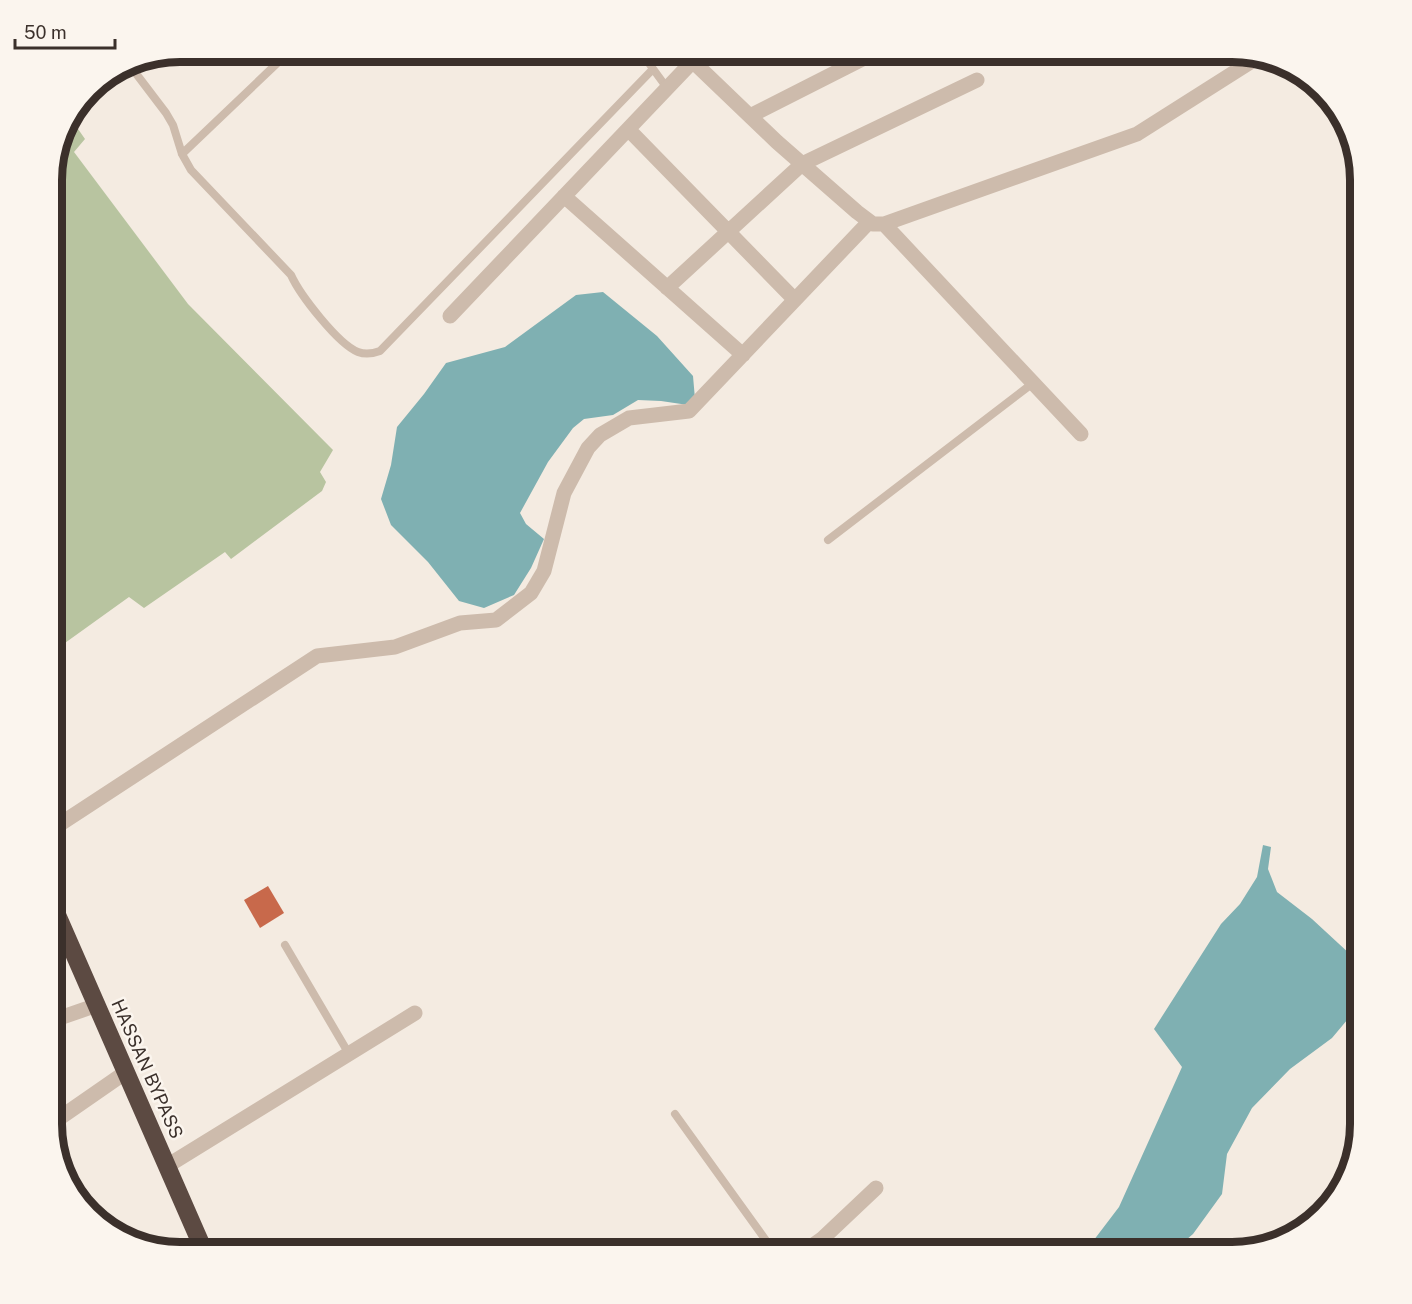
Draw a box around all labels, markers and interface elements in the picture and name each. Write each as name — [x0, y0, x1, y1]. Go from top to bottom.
scale bar — [15, 12, 116, 50]
text: 50 m — [24, 22, 67, 43]
street label: HASSAN BYPASS — [107, 996, 188, 1142]

